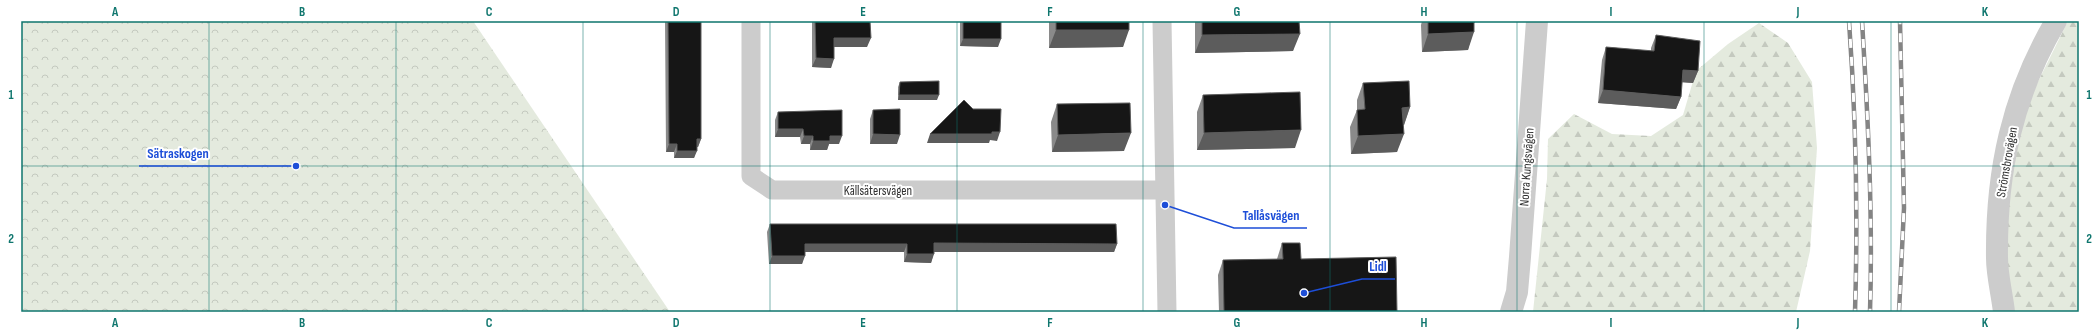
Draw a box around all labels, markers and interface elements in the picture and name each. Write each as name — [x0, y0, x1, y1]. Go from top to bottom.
text: A — [111, 4, 119, 20]
text: B — [299, 4, 305, 20]
text: C — [486, 4, 493, 20]
text: D — [673, 4, 680, 20]
text: E — [860, 4, 866, 20]
text: F — [1047, 4, 1053, 20]
text: G — [1234, 4, 1241, 20]
text: H — [1421, 4, 1428, 20]
text: I — [1610, 4, 1613, 20]
text: J — [1796, 4, 1800, 20]
text: K — [1982, 4, 1989, 20]
text: 1 — [8, 87, 14, 103]
text: 1 — [2086, 87, 2092, 103]
street label: Strömsbrovägen — [1993, 126, 2021, 199]
street label: Norra Kungsvägen — [1516, 127, 1538, 207]
callout: Sätraskogen — [139, 140, 216, 166]
text: Sätraskogen — [147, 145, 209, 162]
street label: Källsätersvägen — [844, 183, 912, 199]
callout: Tallåsvägen — [1234, 202, 1307, 228]
text: Tallåsvägen — [1242, 207, 1300, 224]
text: 2 — [8, 231, 14, 247]
text: 2 — [2086, 231, 2092, 247]
callout: Lidl — [1362, 253, 1395, 279]
text: Lidl — [1369, 258, 1387, 275]
text: A — [111, 315, 119, 331]
text: B — [299, 315, 305, 331]
text: C — [486, 315, 493, 331]
text: D — [673, 315, 680, 331]
text: E — [860, 315, 866, 331]
text: F — [1047, 315, 1053, 331]
text: G — [1234, 315, 1241, 331]
text: H — [1421, 315, 1428, 331]
text: I — [1610, 315, 1613, 331]
text: J — [1796, 315, 1800, 331]
text: K — [1982, 315, 1989, 331]

